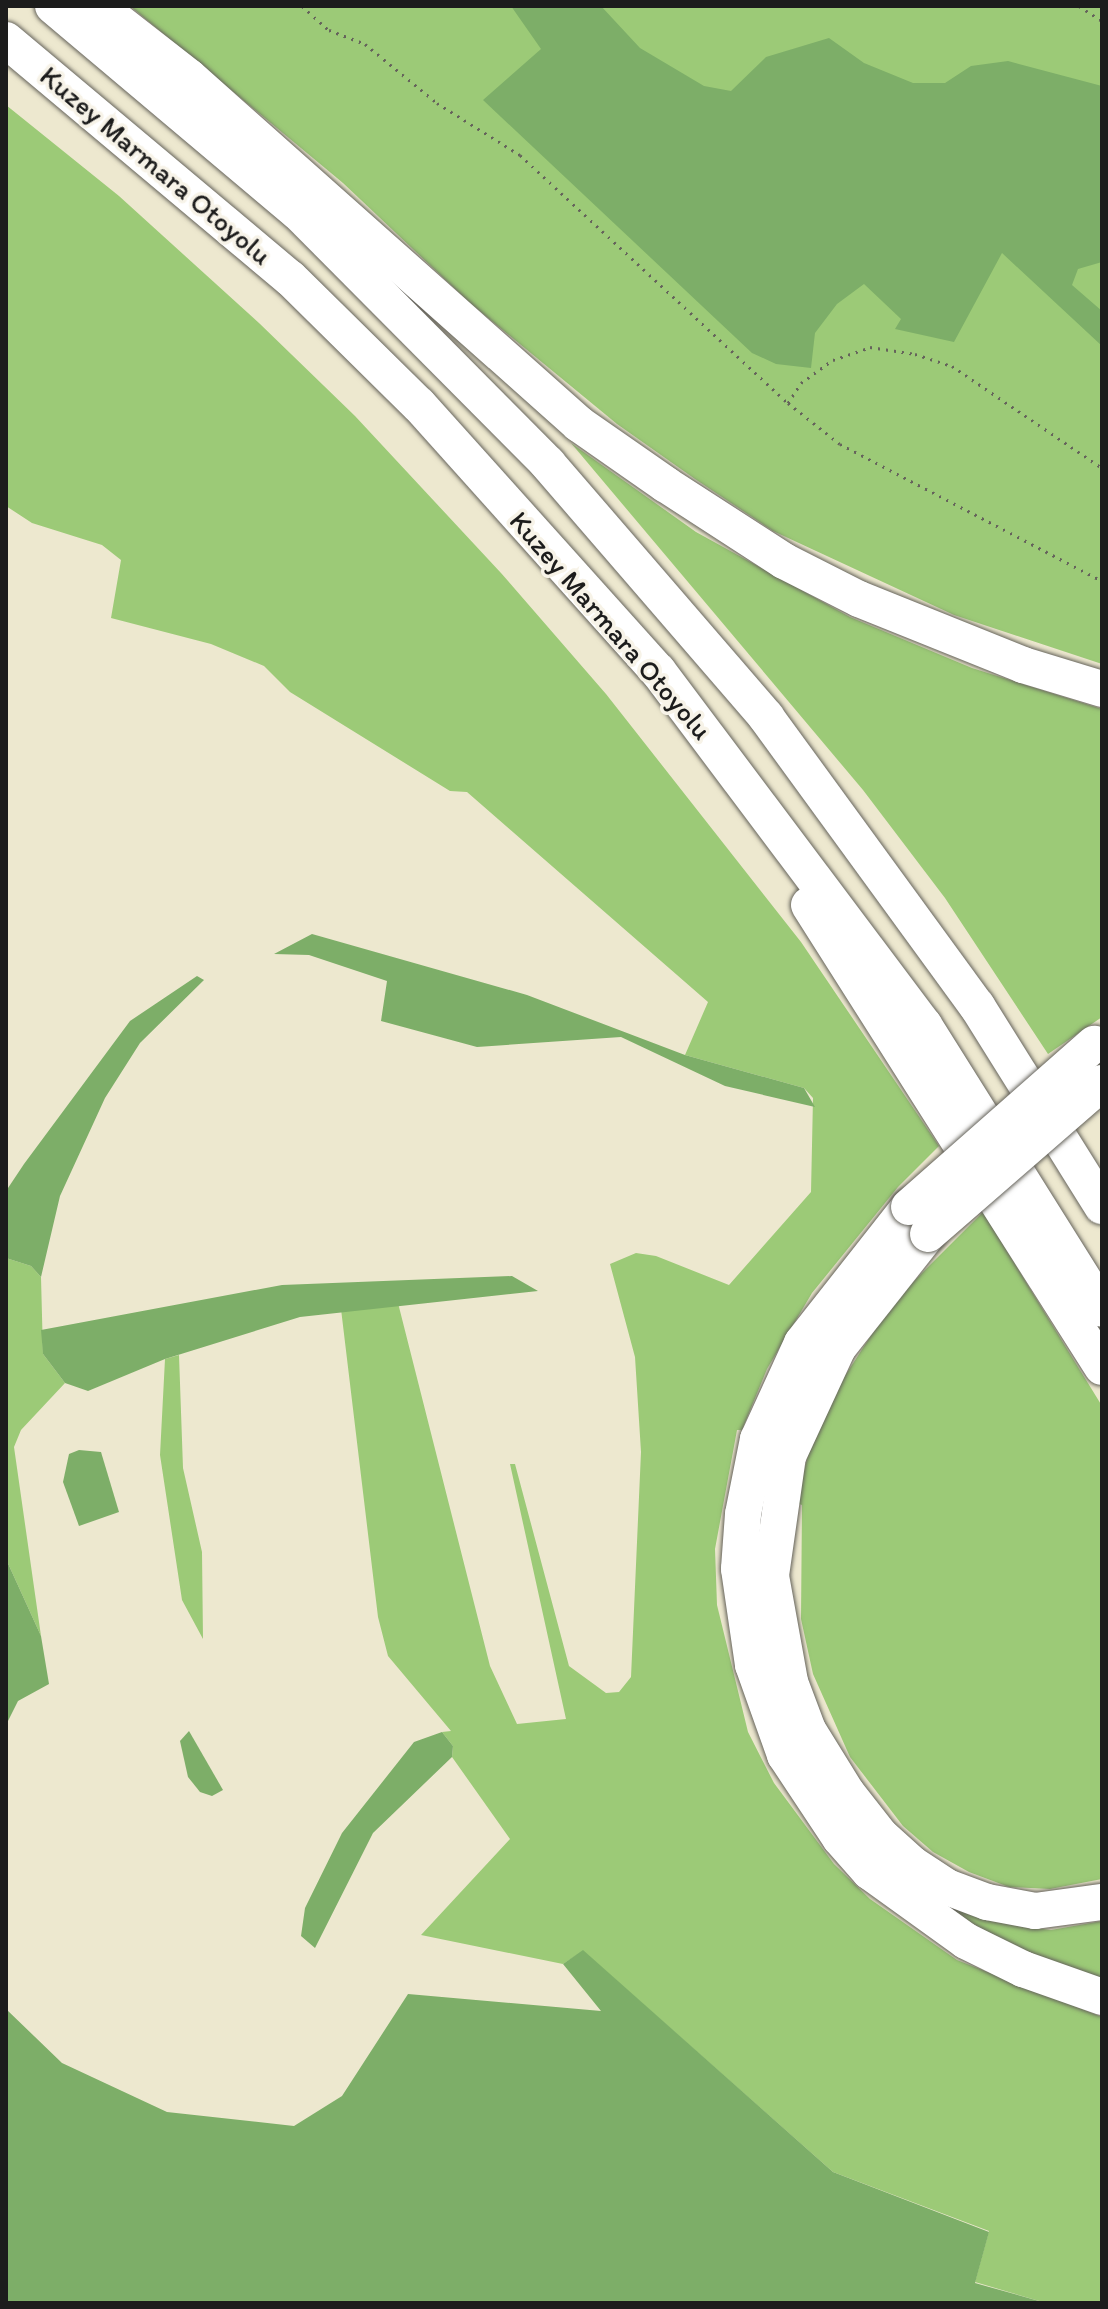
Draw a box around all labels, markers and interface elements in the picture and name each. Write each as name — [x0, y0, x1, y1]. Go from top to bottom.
street label: Kuzey Marmara Otoyolu — [34, 59, 278, 271]
street label: Kuzey Marmara Otoyolu — [503, 504, 719, 746]

